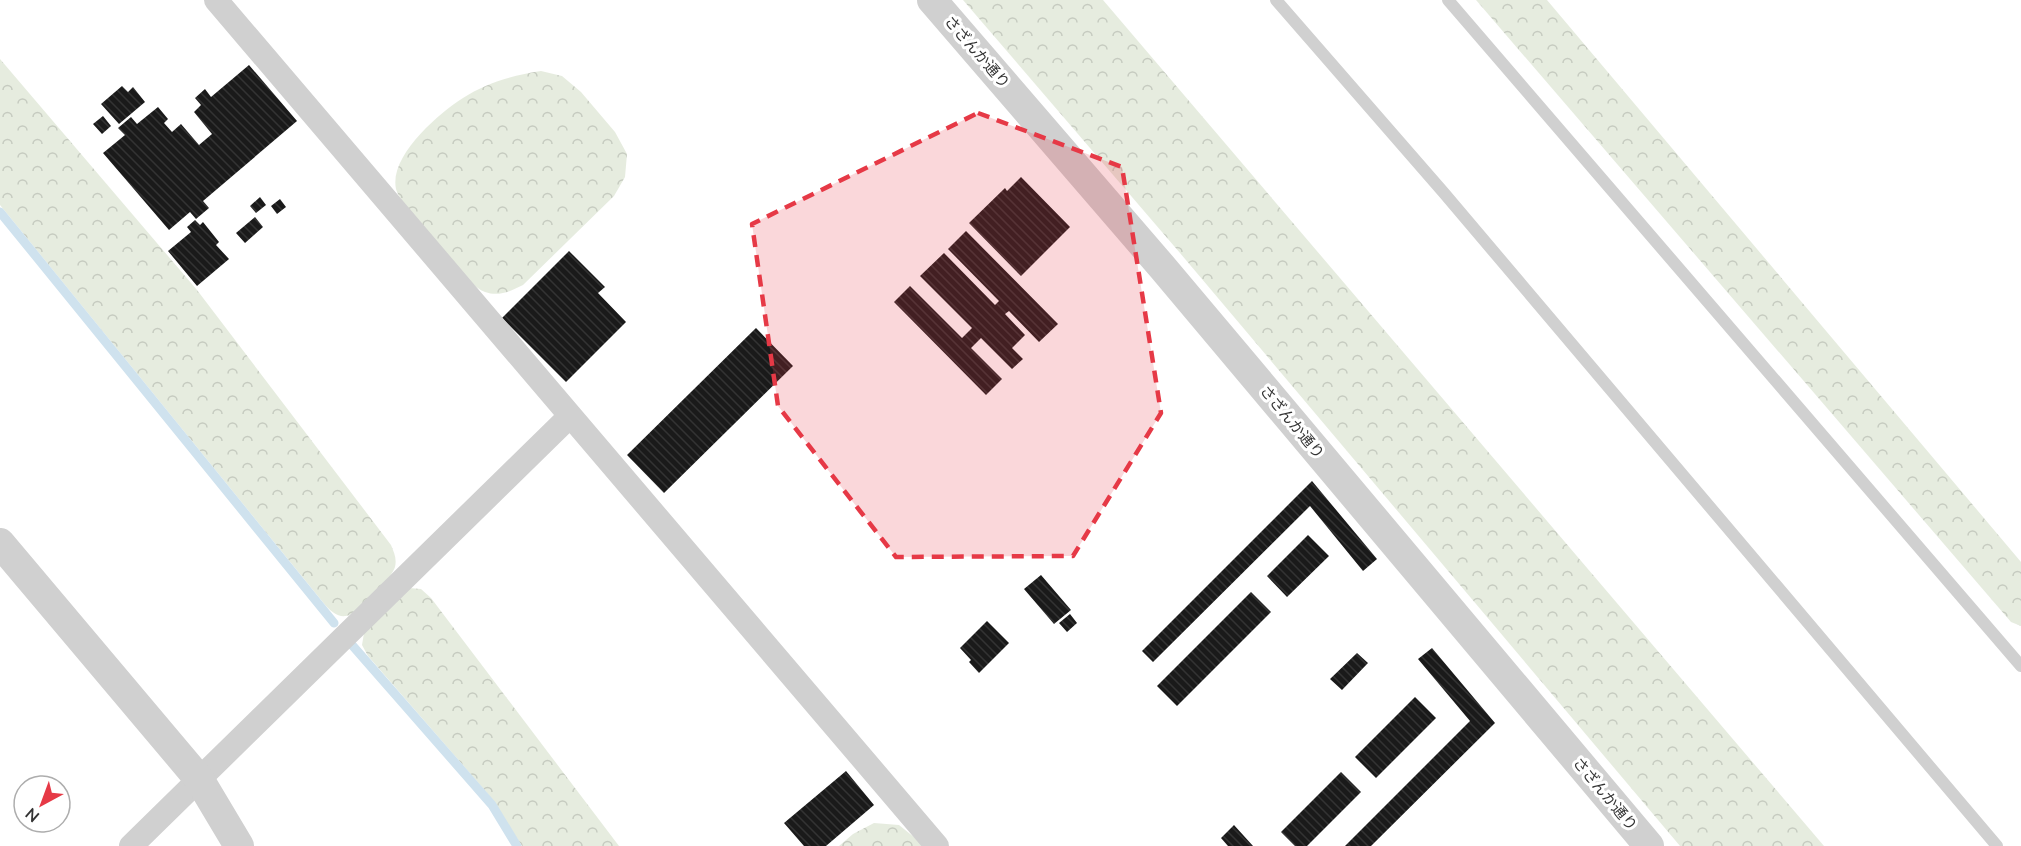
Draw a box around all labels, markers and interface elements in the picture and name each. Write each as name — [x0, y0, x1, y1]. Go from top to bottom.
street label: さざんか通り — [940, 11, 1014, 93]
street label: さざんか通り — [1255, 381, 1329, 463]
street label: さざんか通り — [1568, 753, 1642, 835]
north arrow — [12, 774, 72, 834]
text: N — [21, 802, 45, 827]

